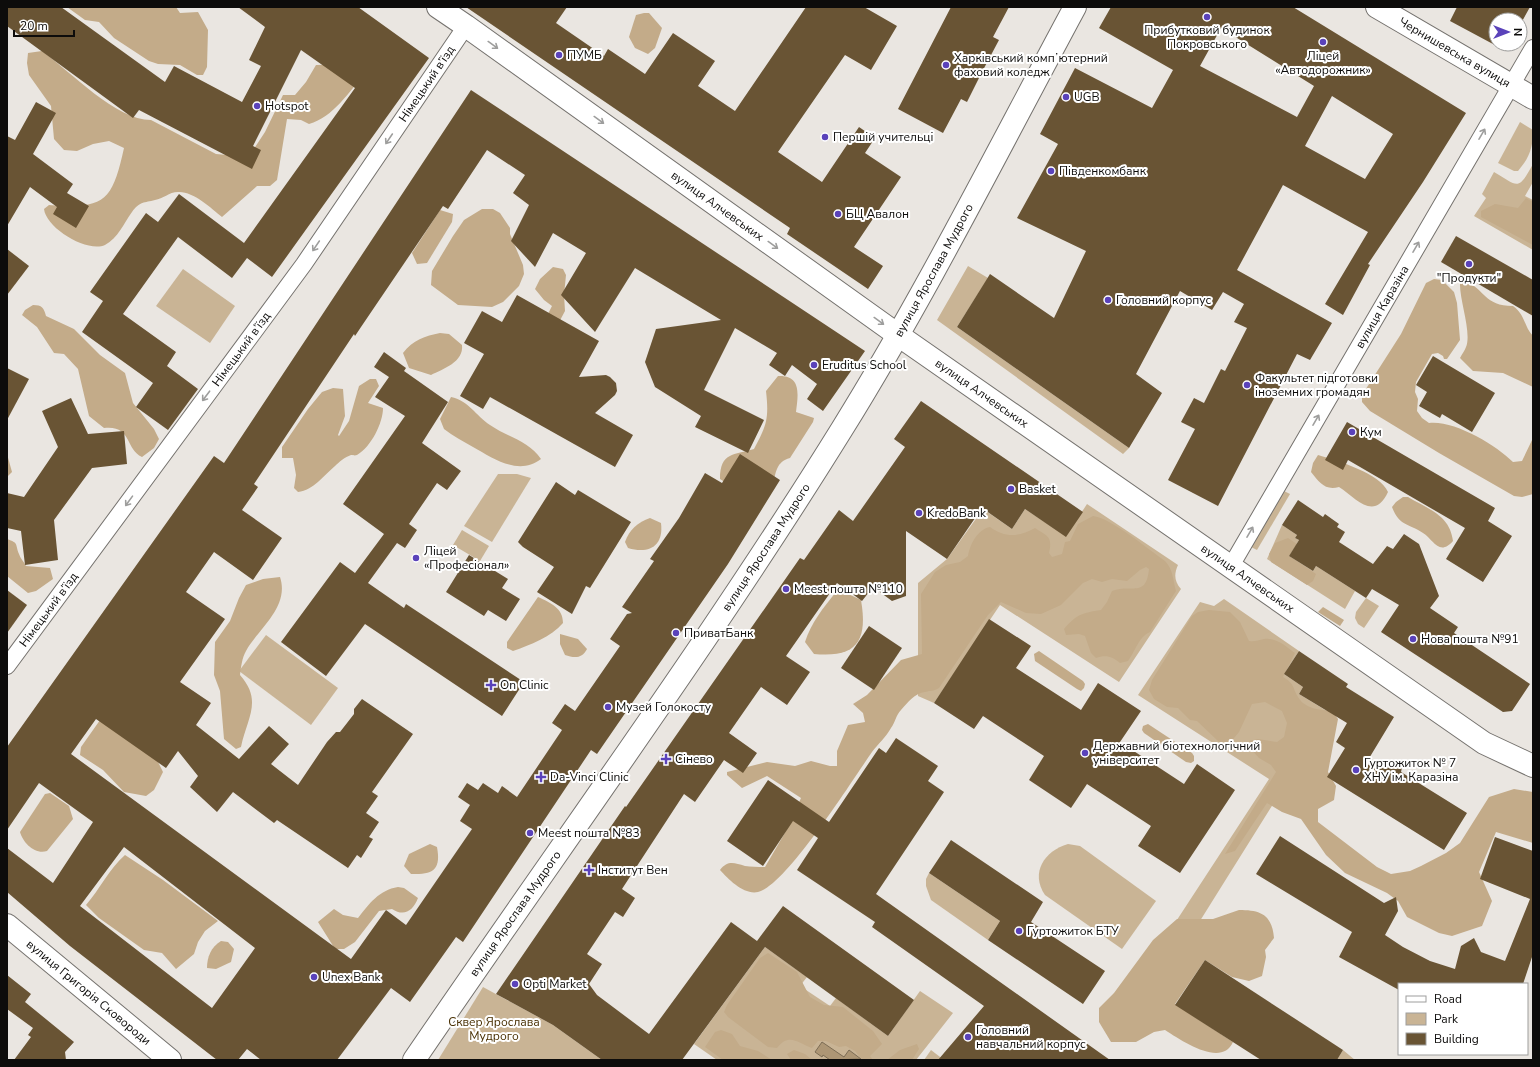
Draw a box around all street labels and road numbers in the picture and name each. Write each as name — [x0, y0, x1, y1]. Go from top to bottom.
street label: Чернишевська вулиця — [1396, 14, 1513, 91]
street label: Німецький в’їзд — [395, 42, 458, 125]
street label: вулиця Алчевських — [668, 167, 767, 245]
street label: вулиця Ярослава Мудрого — [891, 201, 977, 340]
street label: вулиця Каразіна — [1352, 262, 1413, 351]
street label: Німецький в’їзд — [208, 309, 274, 390]
street label: вулиця Алчевських — [932, 355, 1032, 432]
street label: вулиця Ярослава Мудрого — [718, 480, 814, 614]
street label: вулиця Алчевських — [1198, 540, 1298, 617]
street label: Німецький в’їзд — [16, 569, 81, 650]
street label: вулиця Ярослава Мудрого — [466, 847, 565, 980]
street label: вулиця Григорія Сковороди — [23, 936, 154, 1049]

